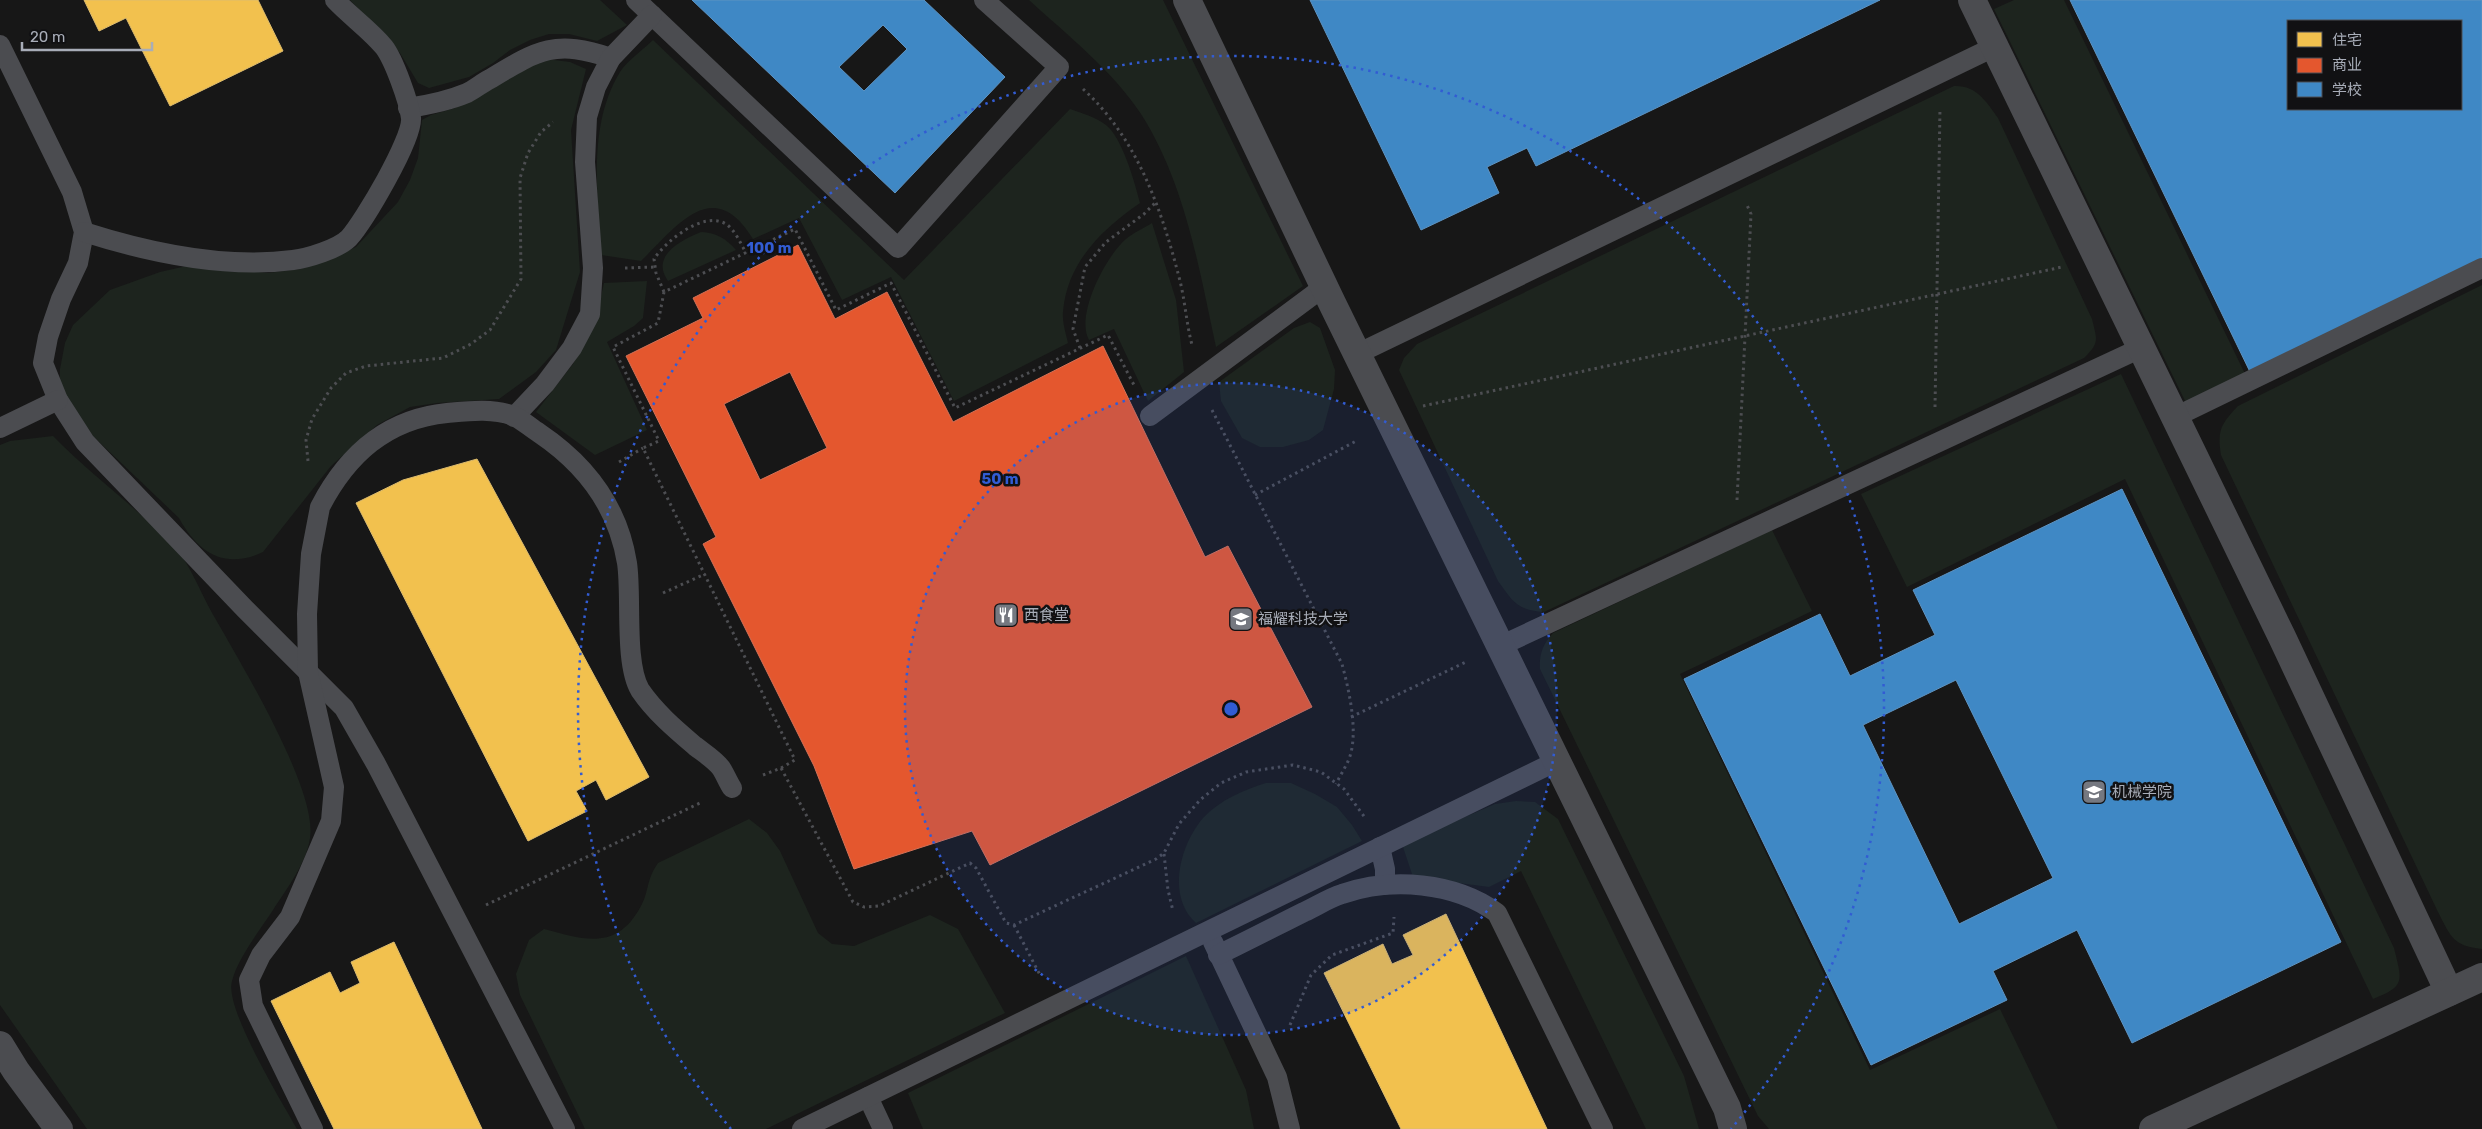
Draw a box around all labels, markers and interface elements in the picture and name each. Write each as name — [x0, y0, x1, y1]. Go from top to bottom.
scale bar — [22, 20, 152, 52]
legend — [2287, 20, 2462, 110]
text: 20 m — [30, 28, 65, 46]
text: 住宅 — [2332, 31, 2362, 49]
text: 商业 — [2332, 56, 2362, 74]
text: 学校 — [2332, 81, 2362, 99]
text: 100 m — [747, 239, 791, 257]
text: 50 m — [982, 470, 1018, 488]
restaurant icon: 西食堂 — [993, 602, 1019, 628]
place label: 西食堂 — [1024, 606, 1069, 624]
school or university icon: 福耀科技大学 — [1228, 606, 1254, 632]
place label: 福耀科技大学 — [1258, 610, 1348, 628]
centre of rings — [1222, 700, 1240, 718]
school or university icon: 机械学院 — [2081, 779, 2107, 805]
place label: 机械学院 — [2112, 783, 2172, 801]

